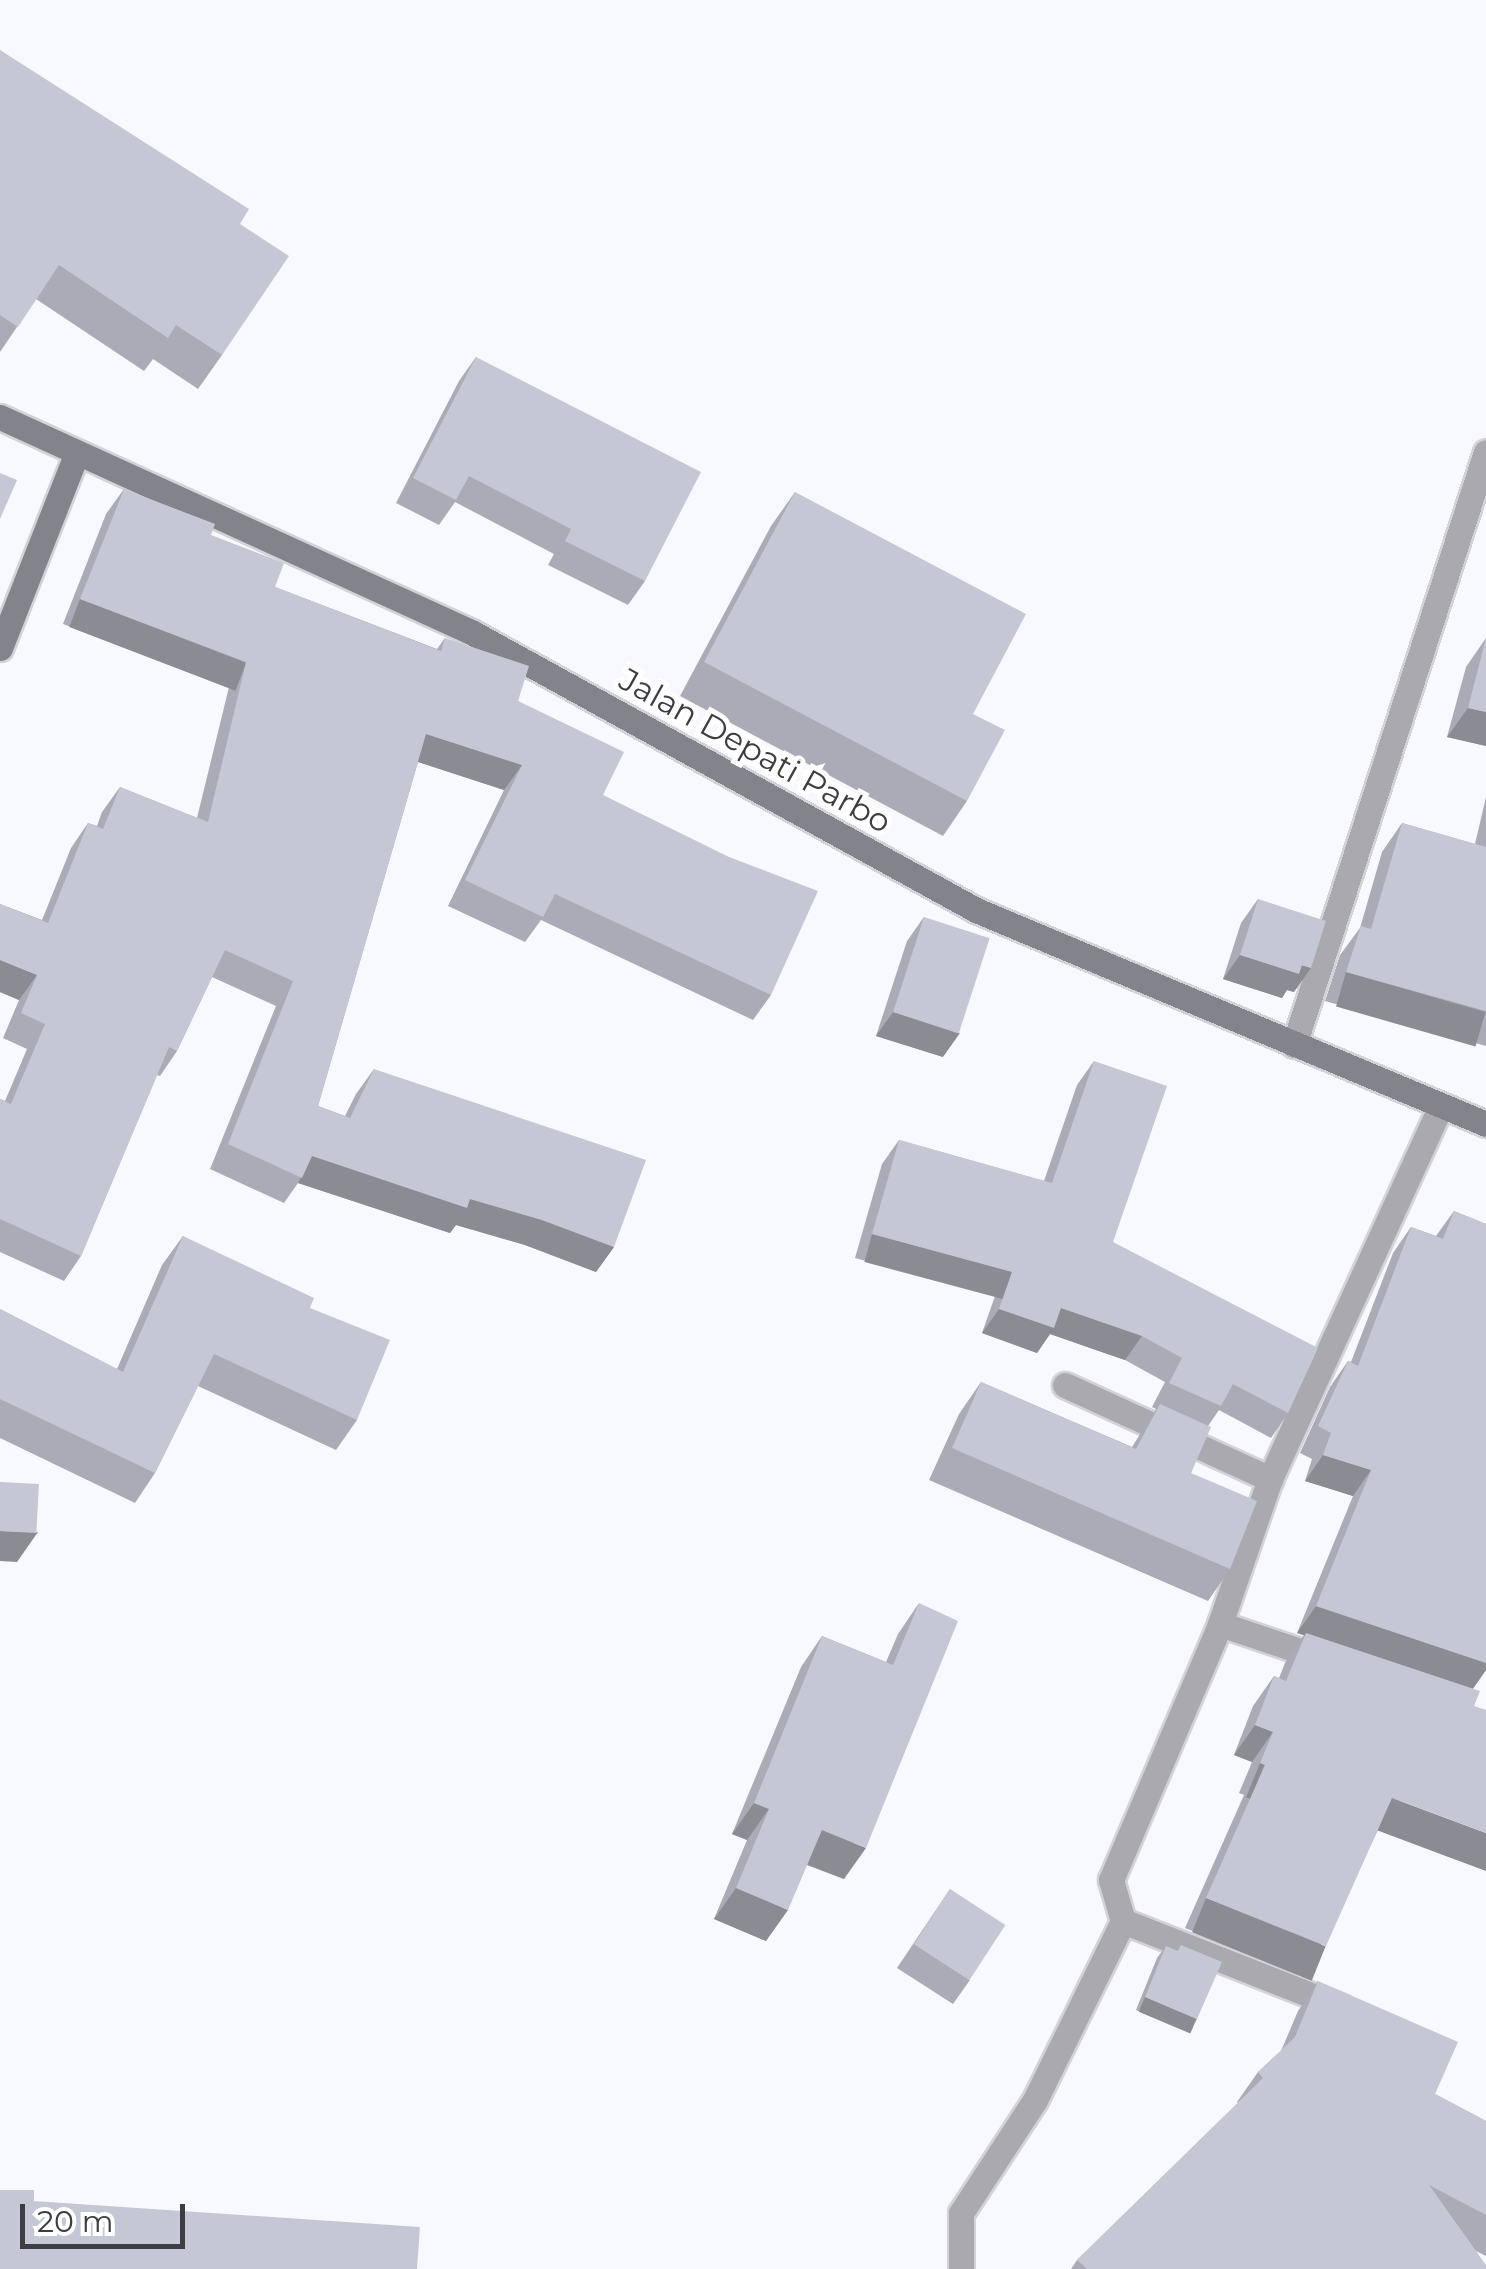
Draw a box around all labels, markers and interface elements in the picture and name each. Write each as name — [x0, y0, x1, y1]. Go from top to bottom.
street label: Jalan Depati Parbo — [613, 660, 897, 842]
scale bar — [25, 2184, 190, 2246]
text: 20 m — [37, 2203, 114, 2240]

